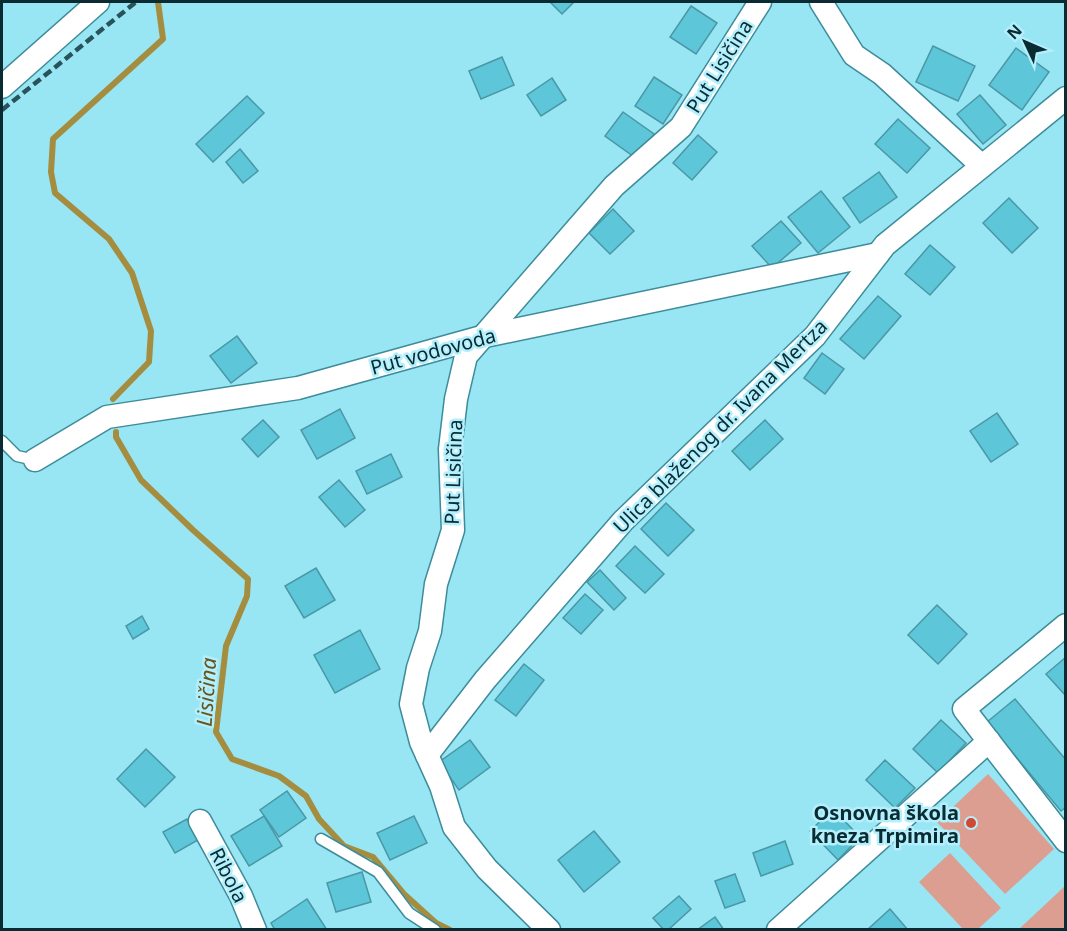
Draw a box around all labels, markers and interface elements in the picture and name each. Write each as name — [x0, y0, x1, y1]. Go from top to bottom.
north arrow — [995, 12, 1055, 72]
street label: Put Lisičina — [680, 14, 758, 118]
text: N — [1002, 19, 1027, 44]
street label: Ulica blaženog dr. Ivana Mertza — [607, 313, 833, 539]
street label: Put vodovoda — [367, 321, 499, 381]
street label: Put Lisičina — [438, 419, 468, 525]
water label: Lisičina — [190, 657, 222, 727]
place label: Osnovna škola kneza Trpimira — [811, 799, 959, 849]
marker: Osnovna škola kneza Trpimira — [964, 816, 978, 830]
street label: Ribola — [204, 843, 254, 907]

